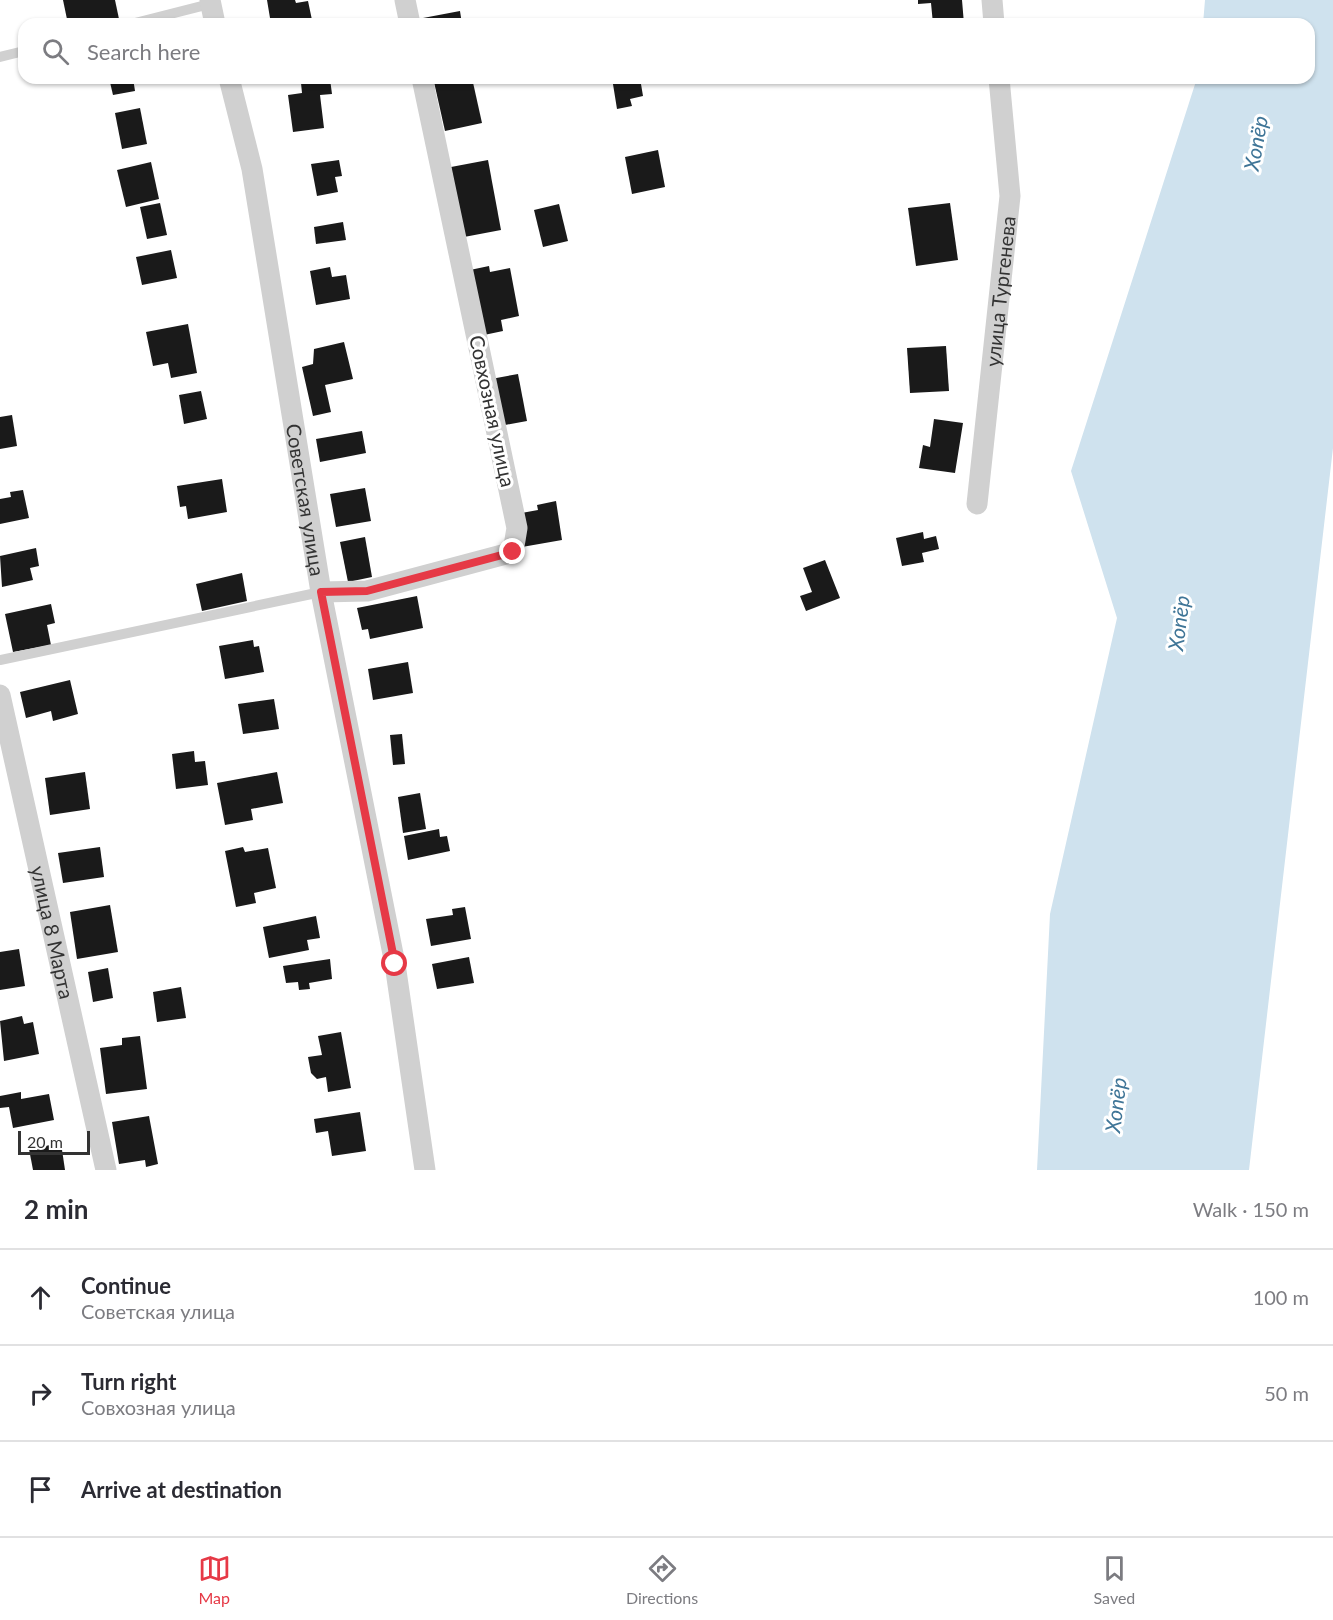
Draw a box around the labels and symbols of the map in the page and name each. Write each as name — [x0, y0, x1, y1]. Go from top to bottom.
water label: Хопёр — [1238, 114, 1272, 173]
street label: улица Тургенева — [980, 215, 1020, 368]
street label: Совхозная улица — [465, 333, 521, 489]
street label: Советская улица — [282, 422, 330, 578]
route end — [499, 538, 525, 564]
water label: Хопёр — [1162, 594, 1194, 653]
street label: улица 8 Марта — [26, 863, 79, 1001]
route start — [381, 950, 407, 976]
water label: Хопёр — [1099, 1076, 1131, 1135]
scale bar — [18, 1128, 90, 1156]

